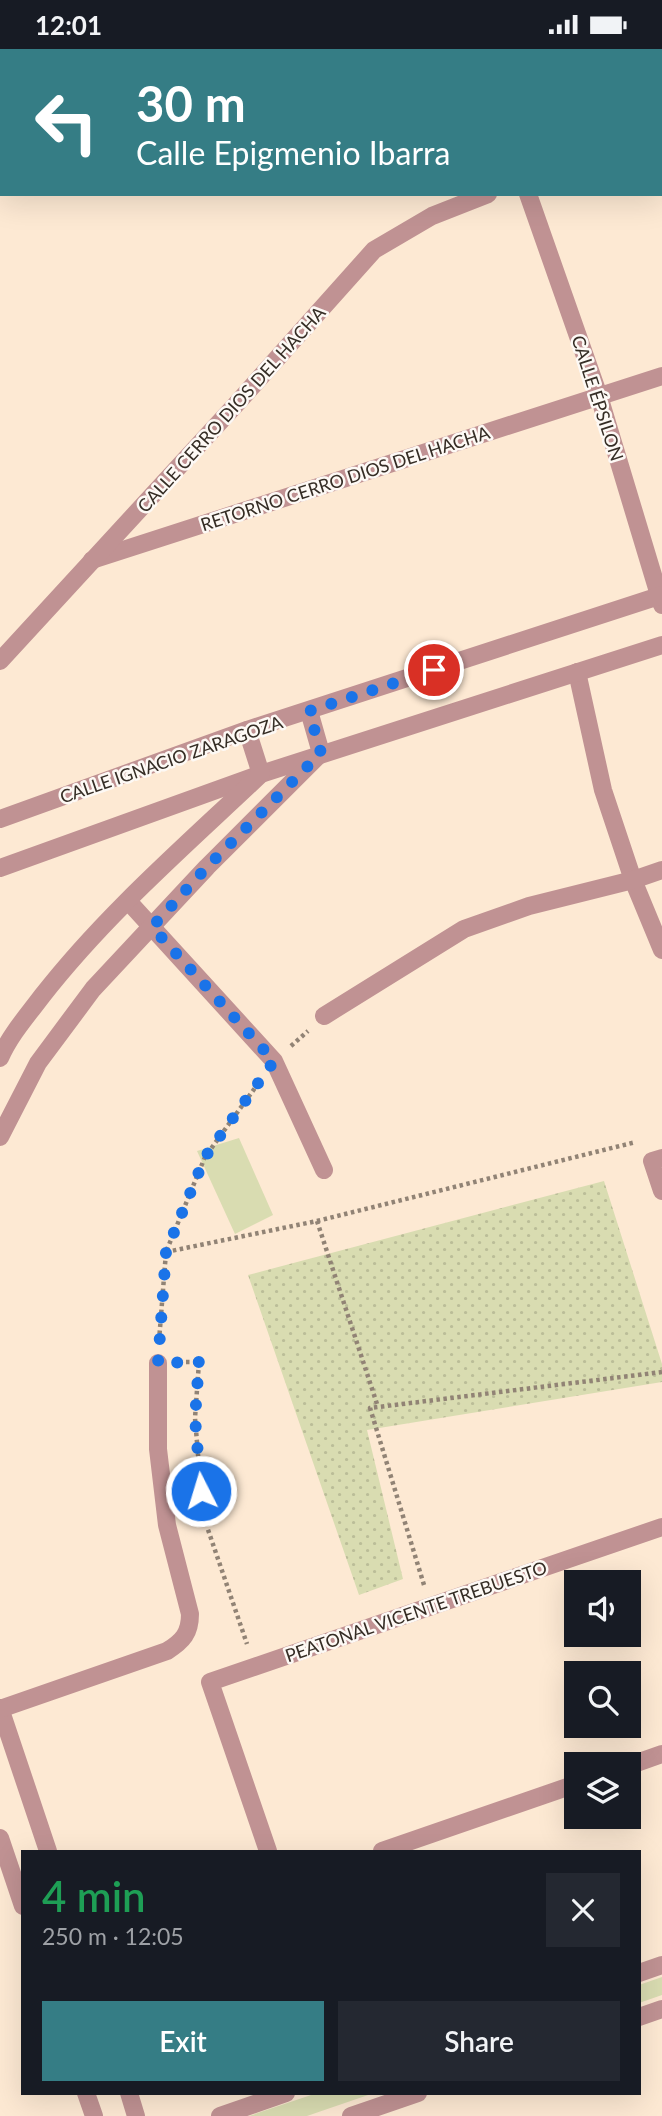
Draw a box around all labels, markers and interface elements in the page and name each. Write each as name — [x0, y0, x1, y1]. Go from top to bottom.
text: 12:01 — [35, 9, 102, 41]
text: 30 m — [136, 74, 246, 132]
icon: left — [21, 77, 112, 168]
text: Calle Epigmenio Ibarra — [136, 133, 450, 172]
street label: CALLE CERRO DIOS DEL HACHA — [132, 301, 330, 517]
street label: CALLE ÉPSILON — [567, 333, 629, 463]
street label: RETORNO CERRO DIOS DEL HACHA — [198, 421, 493, 535]
pin — [404, 640, 464, 700]
icon: arrive — [415, 651, 453, 689]
street label: CALLE IGNACIO ZARAGOZA — [57, 710, 286, 807]
position arrow — [164, 1454, 238, 1528]
street label: PEATONAL VICENTE TREBUESTO — [282, 1556, 550, 1666]
map controls — [564, 1570, 641, 1829]
button: sound — [564, 1570, 641, 1647]
button: search — [564, 1661, 641, 1738]
button: layers — [564, 1752, 641, 1829]
text: 4 min — [42, 1871, 146, 1921]
button: close — [546, 1873, 620, 1947]
text: 250 m · 12:05 — [42, 1922, 184, 1950]
button: Exit — [42, 2001, 324, 2081]
button: Share — [338, 2001, 620, 2081]

